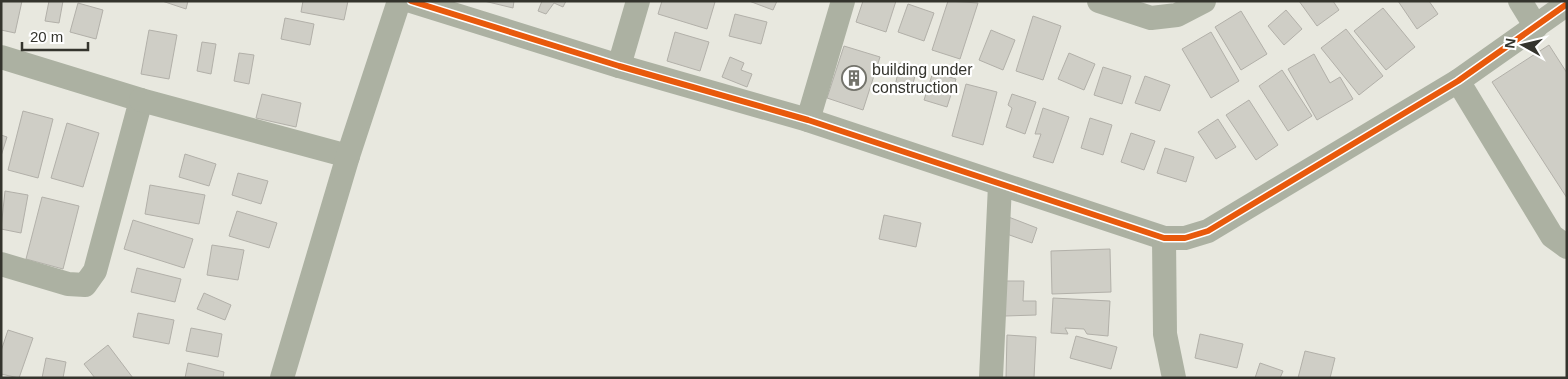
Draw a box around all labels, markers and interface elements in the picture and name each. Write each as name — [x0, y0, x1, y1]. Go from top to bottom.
scale bar — [22, 20, 89, 52]
north arrow — [1498, 20, 1548, 70]
text: 20 m — [30, 28, 63, 45]
text: N — [1501, 37, 1519, 49]
place label: building under construction — [872, 61, 973, 96]
building icon: building under construction — [841, 65, 867, 91]

